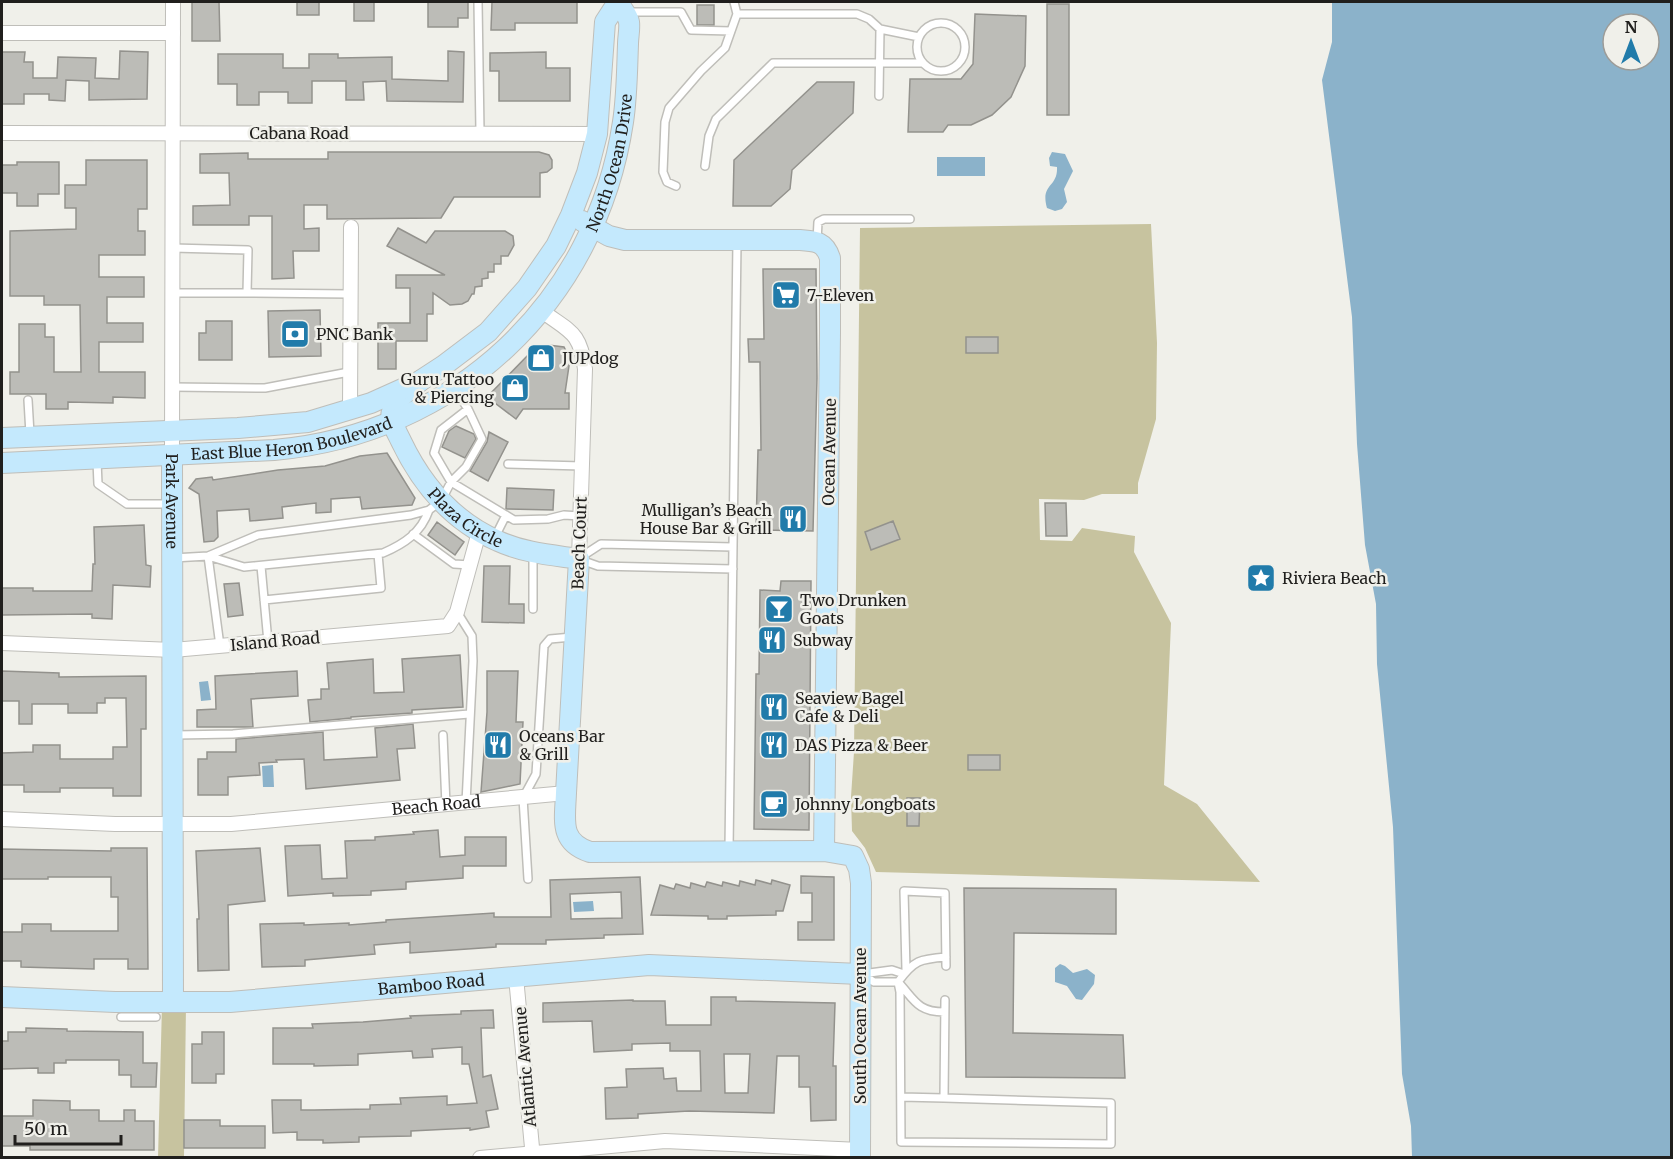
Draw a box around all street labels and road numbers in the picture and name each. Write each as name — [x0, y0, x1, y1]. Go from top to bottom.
street label: North Ocean Drive — [582, 93, 636, 235]
street label: Cabana Road — [249, 123, 349, 143]
street label: Ocean Avenue — [818, 398, 840, 506]
street label: East Blue Heron Boulevard — [190, 412, 395, 464]
street label: Park Avenue — [162, 453, 182, 549]
street label: Plaza Circle — [424, 484, 506, 552]
street label: Beach Court — [567, 495, 591, 590]
street label: Island Road — [229, 627, 321, 655]
street label: Beach Road — [391, 791, 482, 819]
street label: South Ocean Avenue — [850, 948, 870, 1104]
street label: Bamboo Road — [377, 970, 486, 999]
street label: Atlantic Avenue — [510, 1006, 540, 1129]

